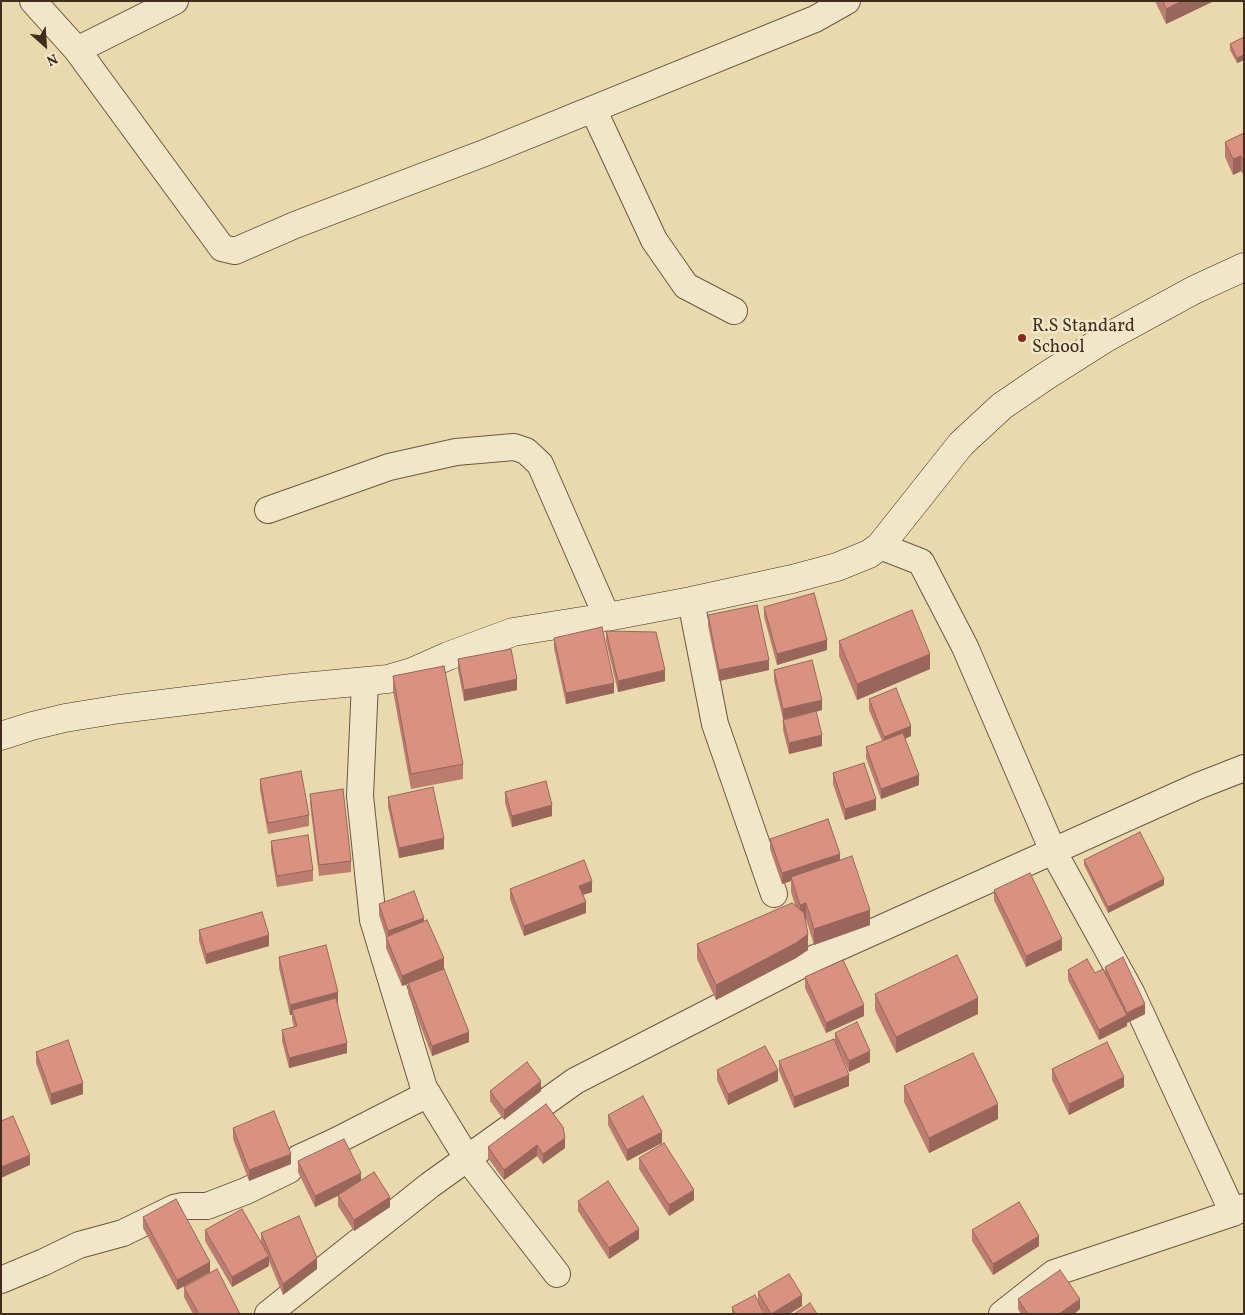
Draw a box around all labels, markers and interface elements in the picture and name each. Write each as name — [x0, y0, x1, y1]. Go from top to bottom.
north arrow — [20, 20, 70, 70]
text: N — [43, 48, 61, 70]
place label: R.S Standard School — [1032, 317, 1135, 359]
marker: R.S Standard School — [1016, 332, 1028, 344]

